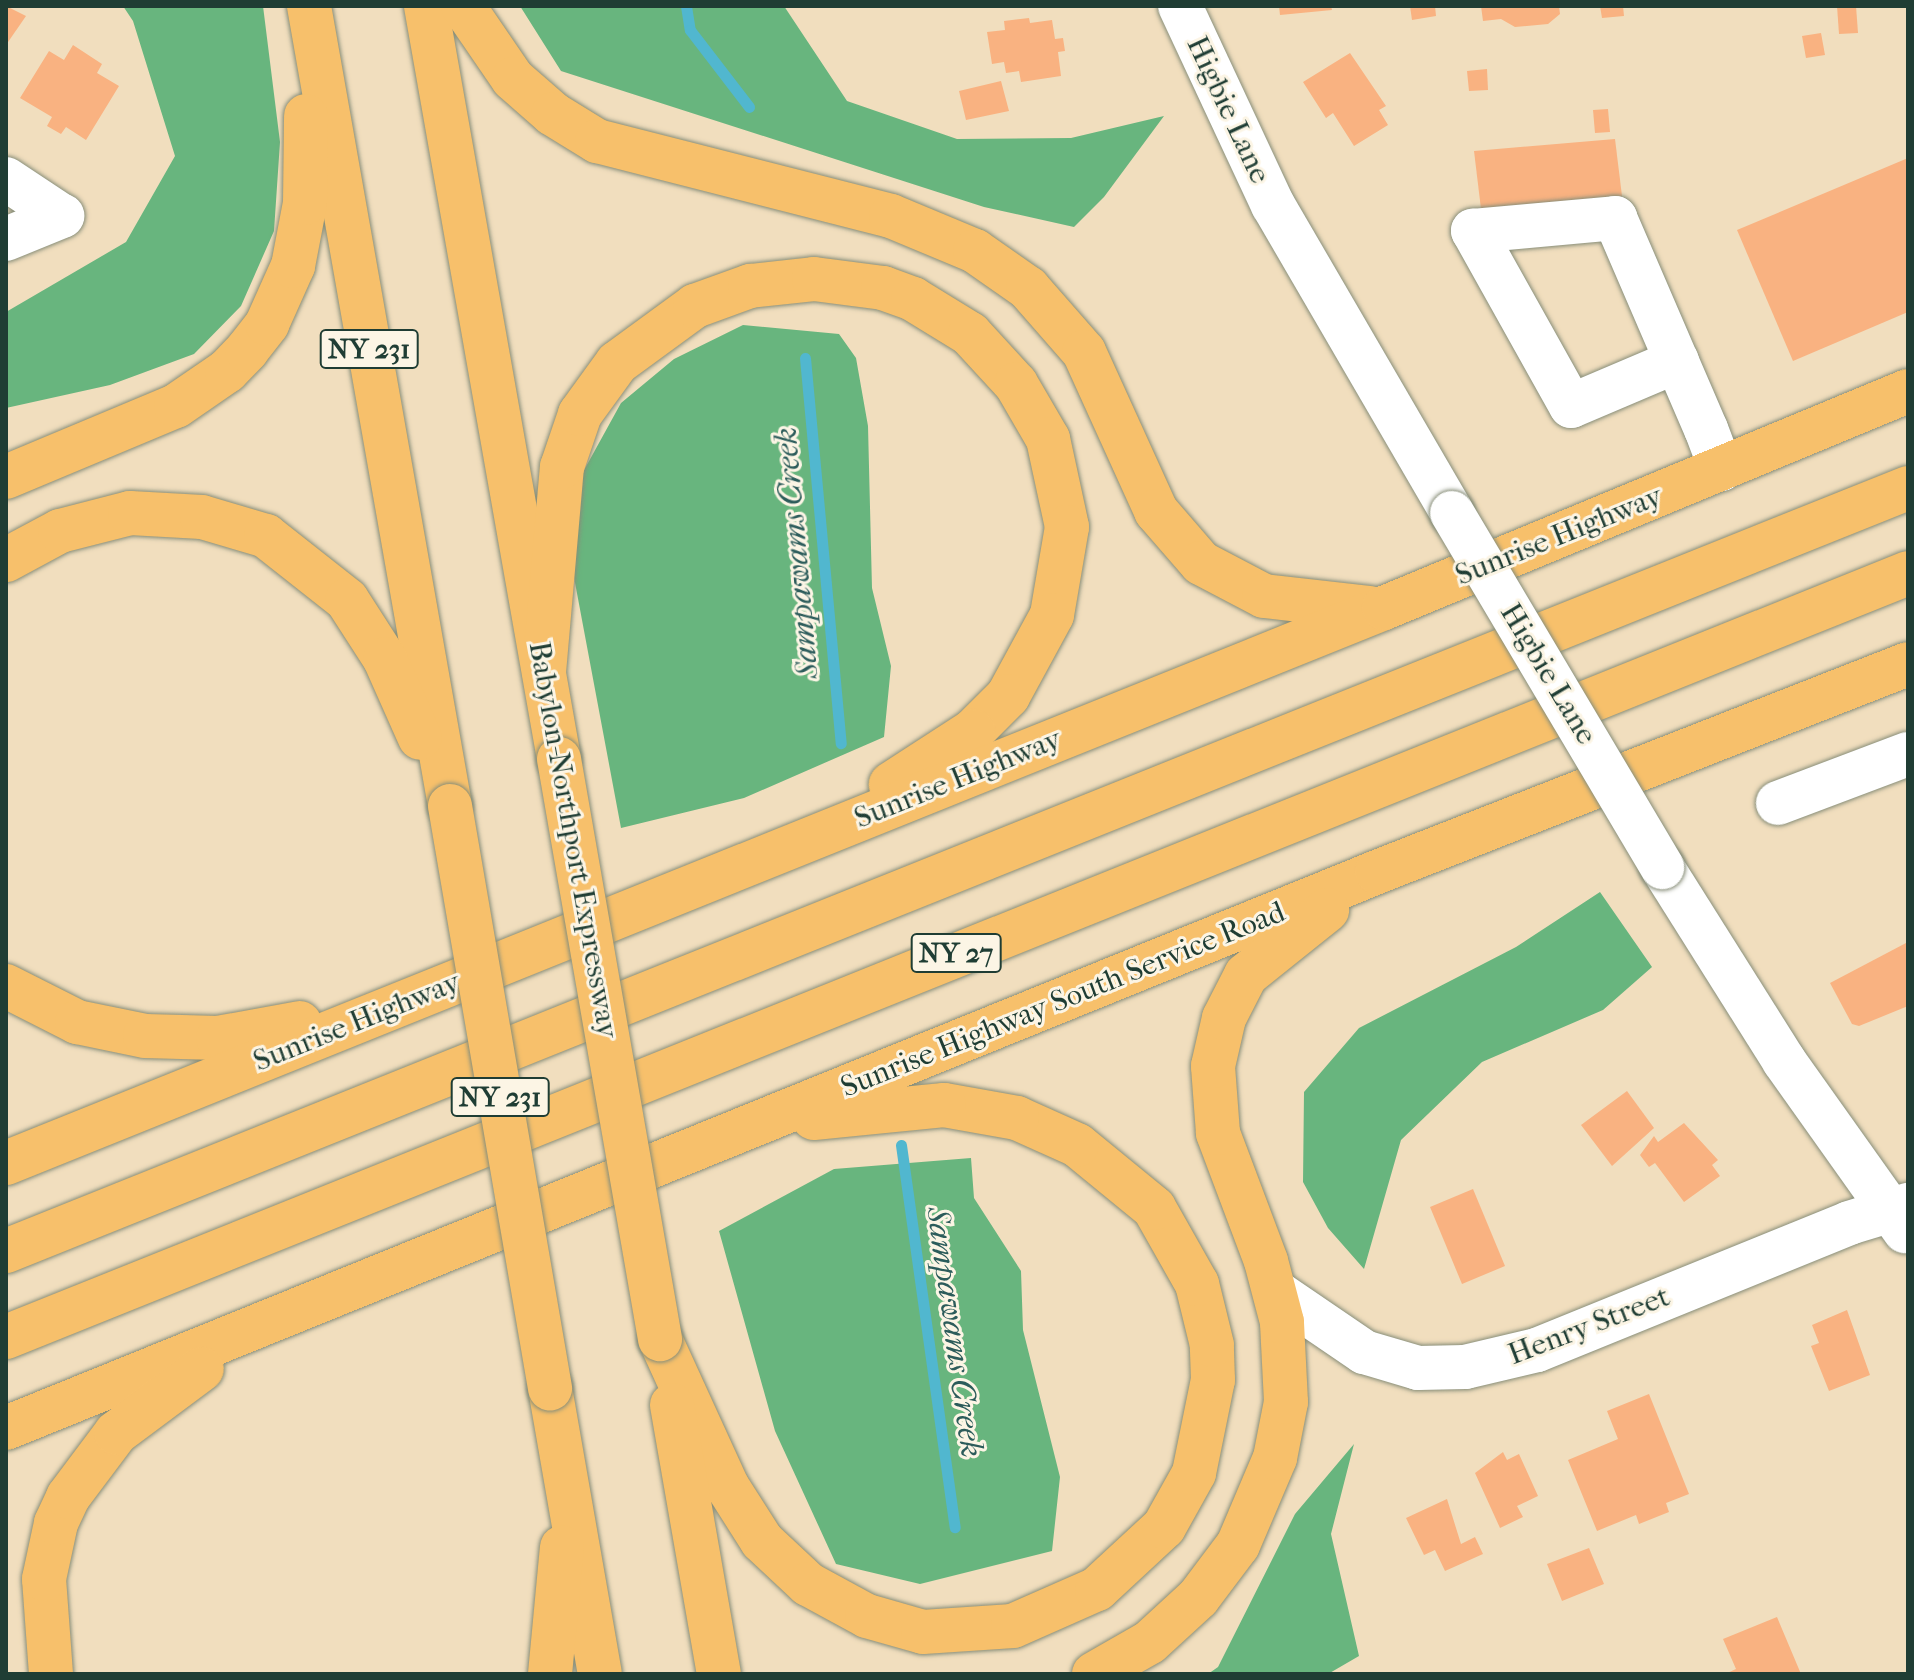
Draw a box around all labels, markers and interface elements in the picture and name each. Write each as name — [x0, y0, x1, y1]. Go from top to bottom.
street label: Higbie Lane — [1178, 31, 1278, 189]
road number: NY 231 — [319, 325, 419, 373]
water label: Sampawams Creek — [767, 426, 827, 680]
street label: Sunrise Highway — [1450, 478, 1668, 594]
street label: Higbie Lane — [1492, 597, 1604, 751]
street label: Babylon-Northport Expressway — [520, 639, 626, 1041]
street label: Sunrise Highway — [849, 721, 1067, 837]
street label: Sunrise Highway South Service Road — [836, 894, 1290, 1106]
road number: NY 27 — [910, 929, 1002, 977]
street label: Sunrise Highway — [248, 964, 466, 1080]
road number: NY 231 — [450, 1073, 550, 1121]
water label: Sampawams Creek — [917, 1204, 991, 1460]
street label: Henry Street — [1503, 1279, 1675, 1373]

